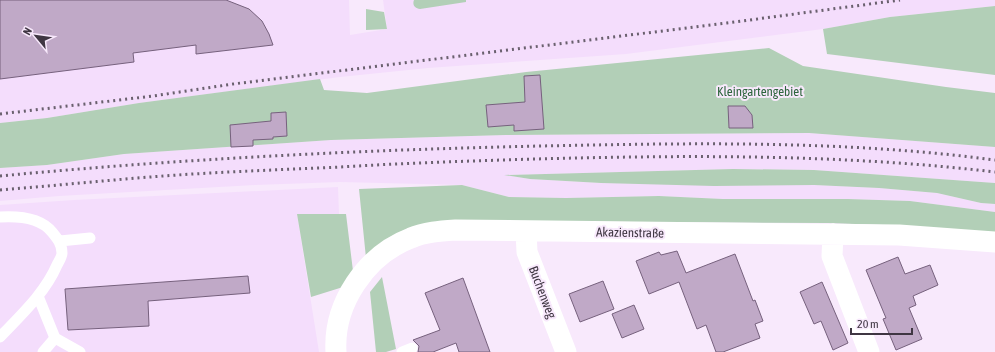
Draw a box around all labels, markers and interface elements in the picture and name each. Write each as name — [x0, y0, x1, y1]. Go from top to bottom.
north arrow — [16, 16, 56, 56]
text: N — [20, 25, 34, 37]
park label: Kleingartengebiet — [717, 84, 803, 99]
street label: Akazienstraße — [596, 224, 664, 241]
street label: Buchenweg — [526, 264, 560, 321]
scale bar — [851, 310, 912, 336]
text: 20 m — [857, 317, 879, 331]

